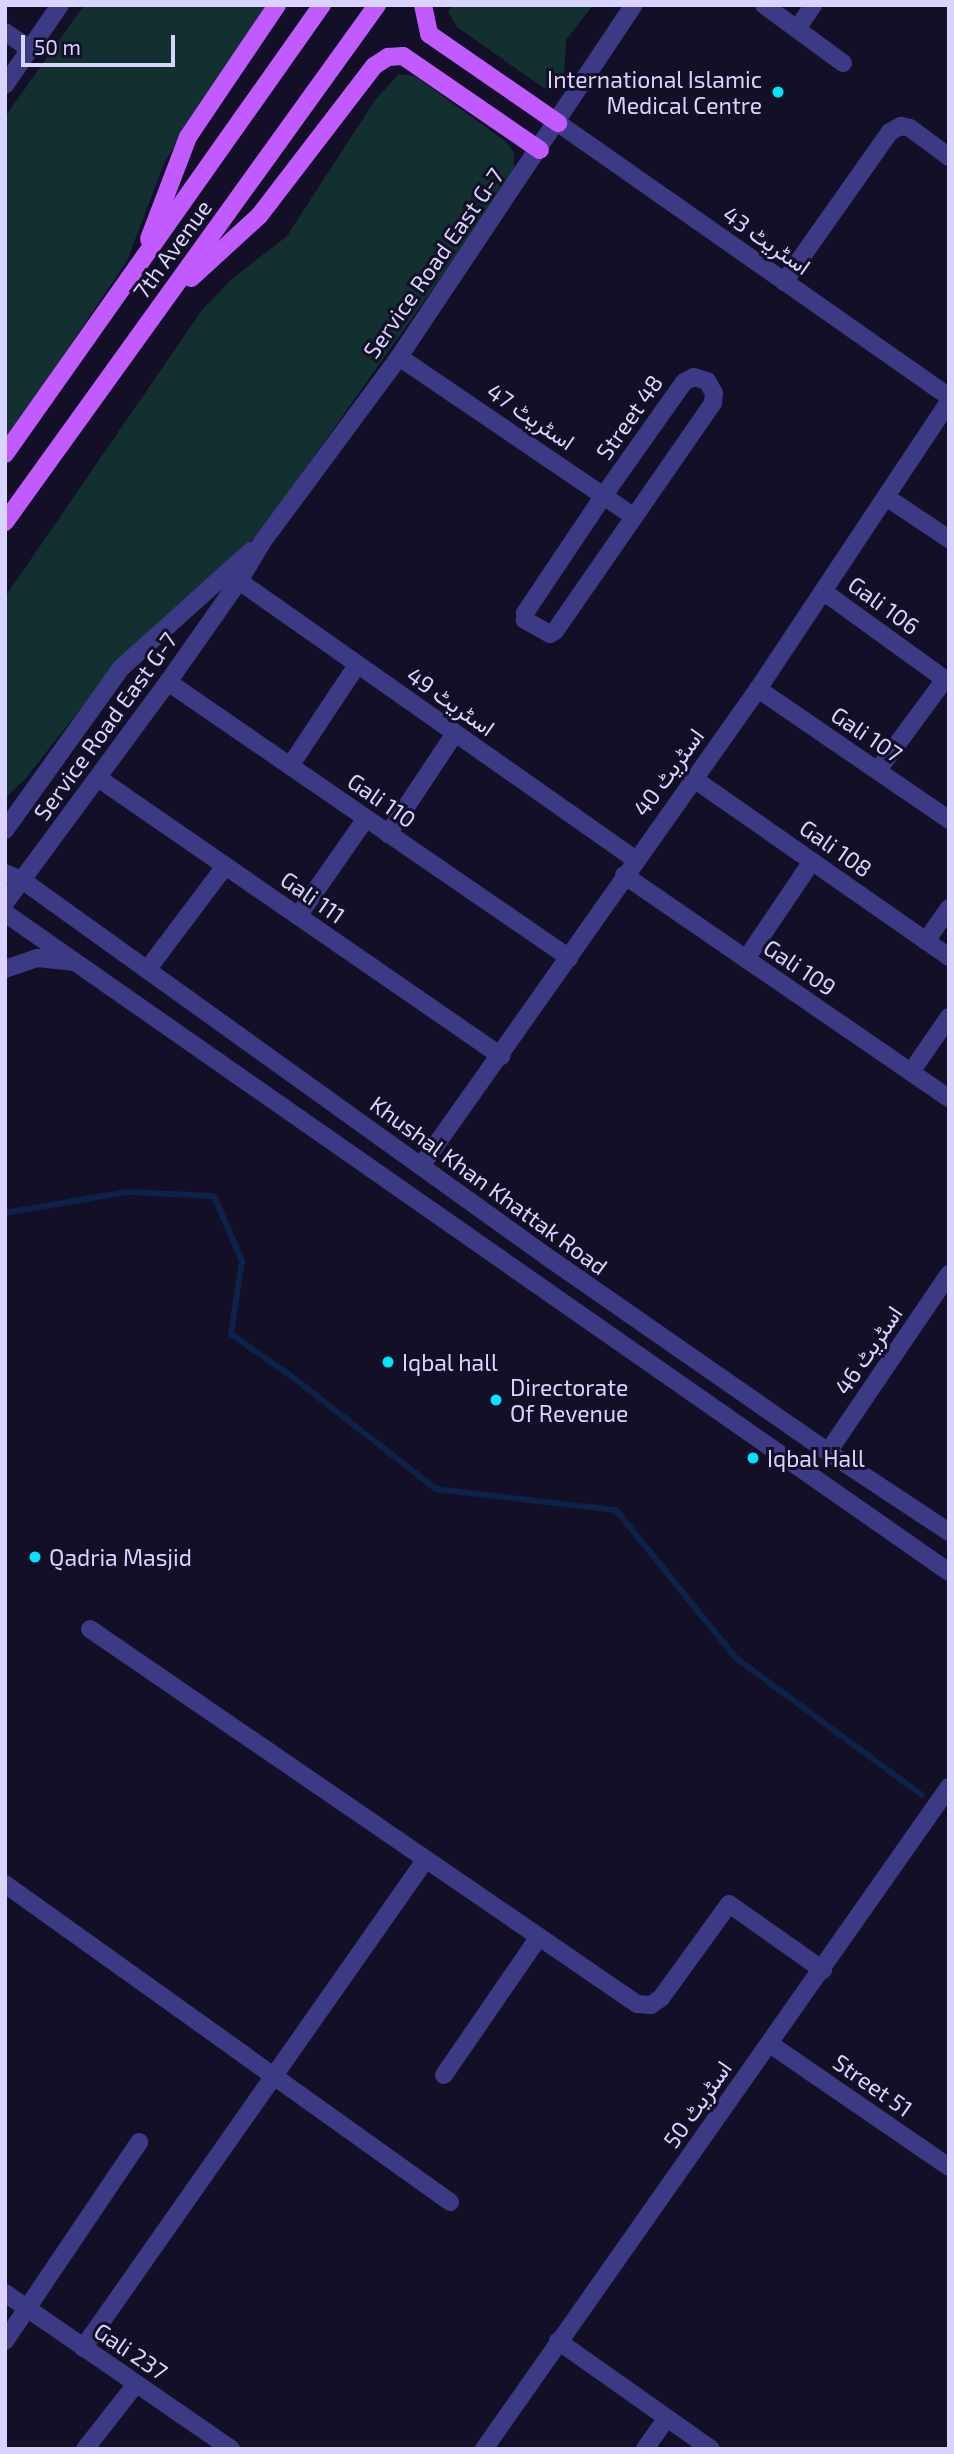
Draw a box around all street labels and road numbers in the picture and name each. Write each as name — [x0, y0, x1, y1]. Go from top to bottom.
street label: Service Road East G-7 — [357, 163, 509, 363]
street label: 7th Avenue — [127, 194, 217, 304]
street label: اسٹریٹ 43 — [718, 200, 816, 280]
street label: Street 48 — [590, 369, 668, 465]
street label: اسٹریٹ 47 — [482, 377, 580, 455]
street label: Gali 106 — [843, 570, 925, 640]
street label: Service Road East G-7 — [28, 627, 182, 825]
street label: اسٹریٹ 49 — [402, 661, 500, 741]
street label: Gali 107 — [826, 700, 908, 768]
street label: اسٹریٹ 40 — [627, 723, 709, 821]
street label: Gali 110 — [343, 767, 421, 833]
street label: Gali 108 — [795, 813, 877, 883]
street label: Gali 111 — [276, 865, 350, 929]
street label: Gali 109 — [759, 933, 841, 1001]
street label: Khushal Khan Khattak Road — [365, 1089, 613, 1281]
street label: اسٹریٹ 46 — [828, 1300, 908, 1400]
street label: Street 51 — [828, 2048, 918, 2122]
street label: اسٹریٹ 50 — [657, 2055, 737, 2153]
street label: Gali 237 — [89, 2317, 173, 2385]

